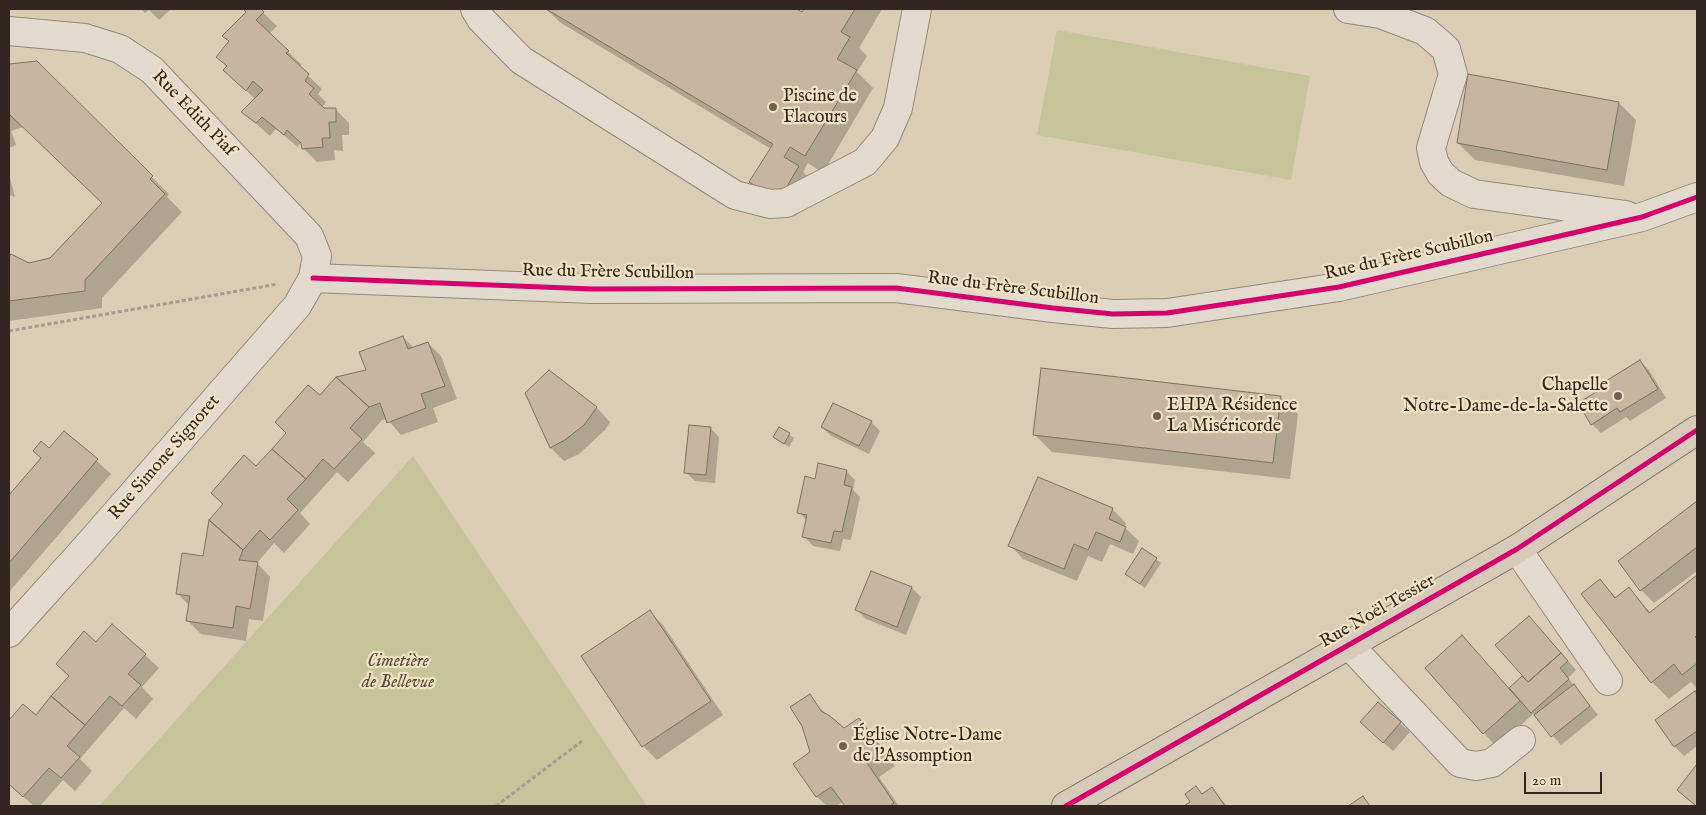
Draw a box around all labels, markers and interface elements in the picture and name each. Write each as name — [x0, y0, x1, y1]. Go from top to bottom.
street label: Rue Edith Piaf — [147, 67, 239, 161]
place label: Piscine de Flacours — [783, 86, 857, 128]
marker: Piscine de Flacours — [767, 101, 779, 113]
street label: Rue du Frère Scubillon — [1323, 226, 1495, 286]
street label: Rue du Frère Scubillon — [522, 261, 694, 285]
street label: Rue du Frère Scubillon — [926, 268, 1100, 310]
place label: Chapelle Notre-Dame-de-la-Salette — [1403, 375, 1608, 418]
marker: Chapelle Notre-Dame-de-la-Salette — [1612, 390, 1624, 402]
street label: Rue Simone Signoret — [105, 391, 225, 525]
place label: EHPA Résidence La Miséricorde — [1167, 395, 1297, 438]
marker: EHPA Résidence La Miséricorde — [1151, 410, 1163, 422]
street label: Rue Noël Tessier — [1317, 570, 1439, 654]
park label: Cimetière de Bellevue — [362, 651, 434, 694]
place label: Église Notre-Dame de l'Assomption — [853, 725, 1002, 768]
marker: Église Notre-Dame de l'Assomption — [837, 740, 849, 752]
scale bar — [1526, 762, 1604, 794]
text: 20 m — [1532, 771, 1561, 790]

